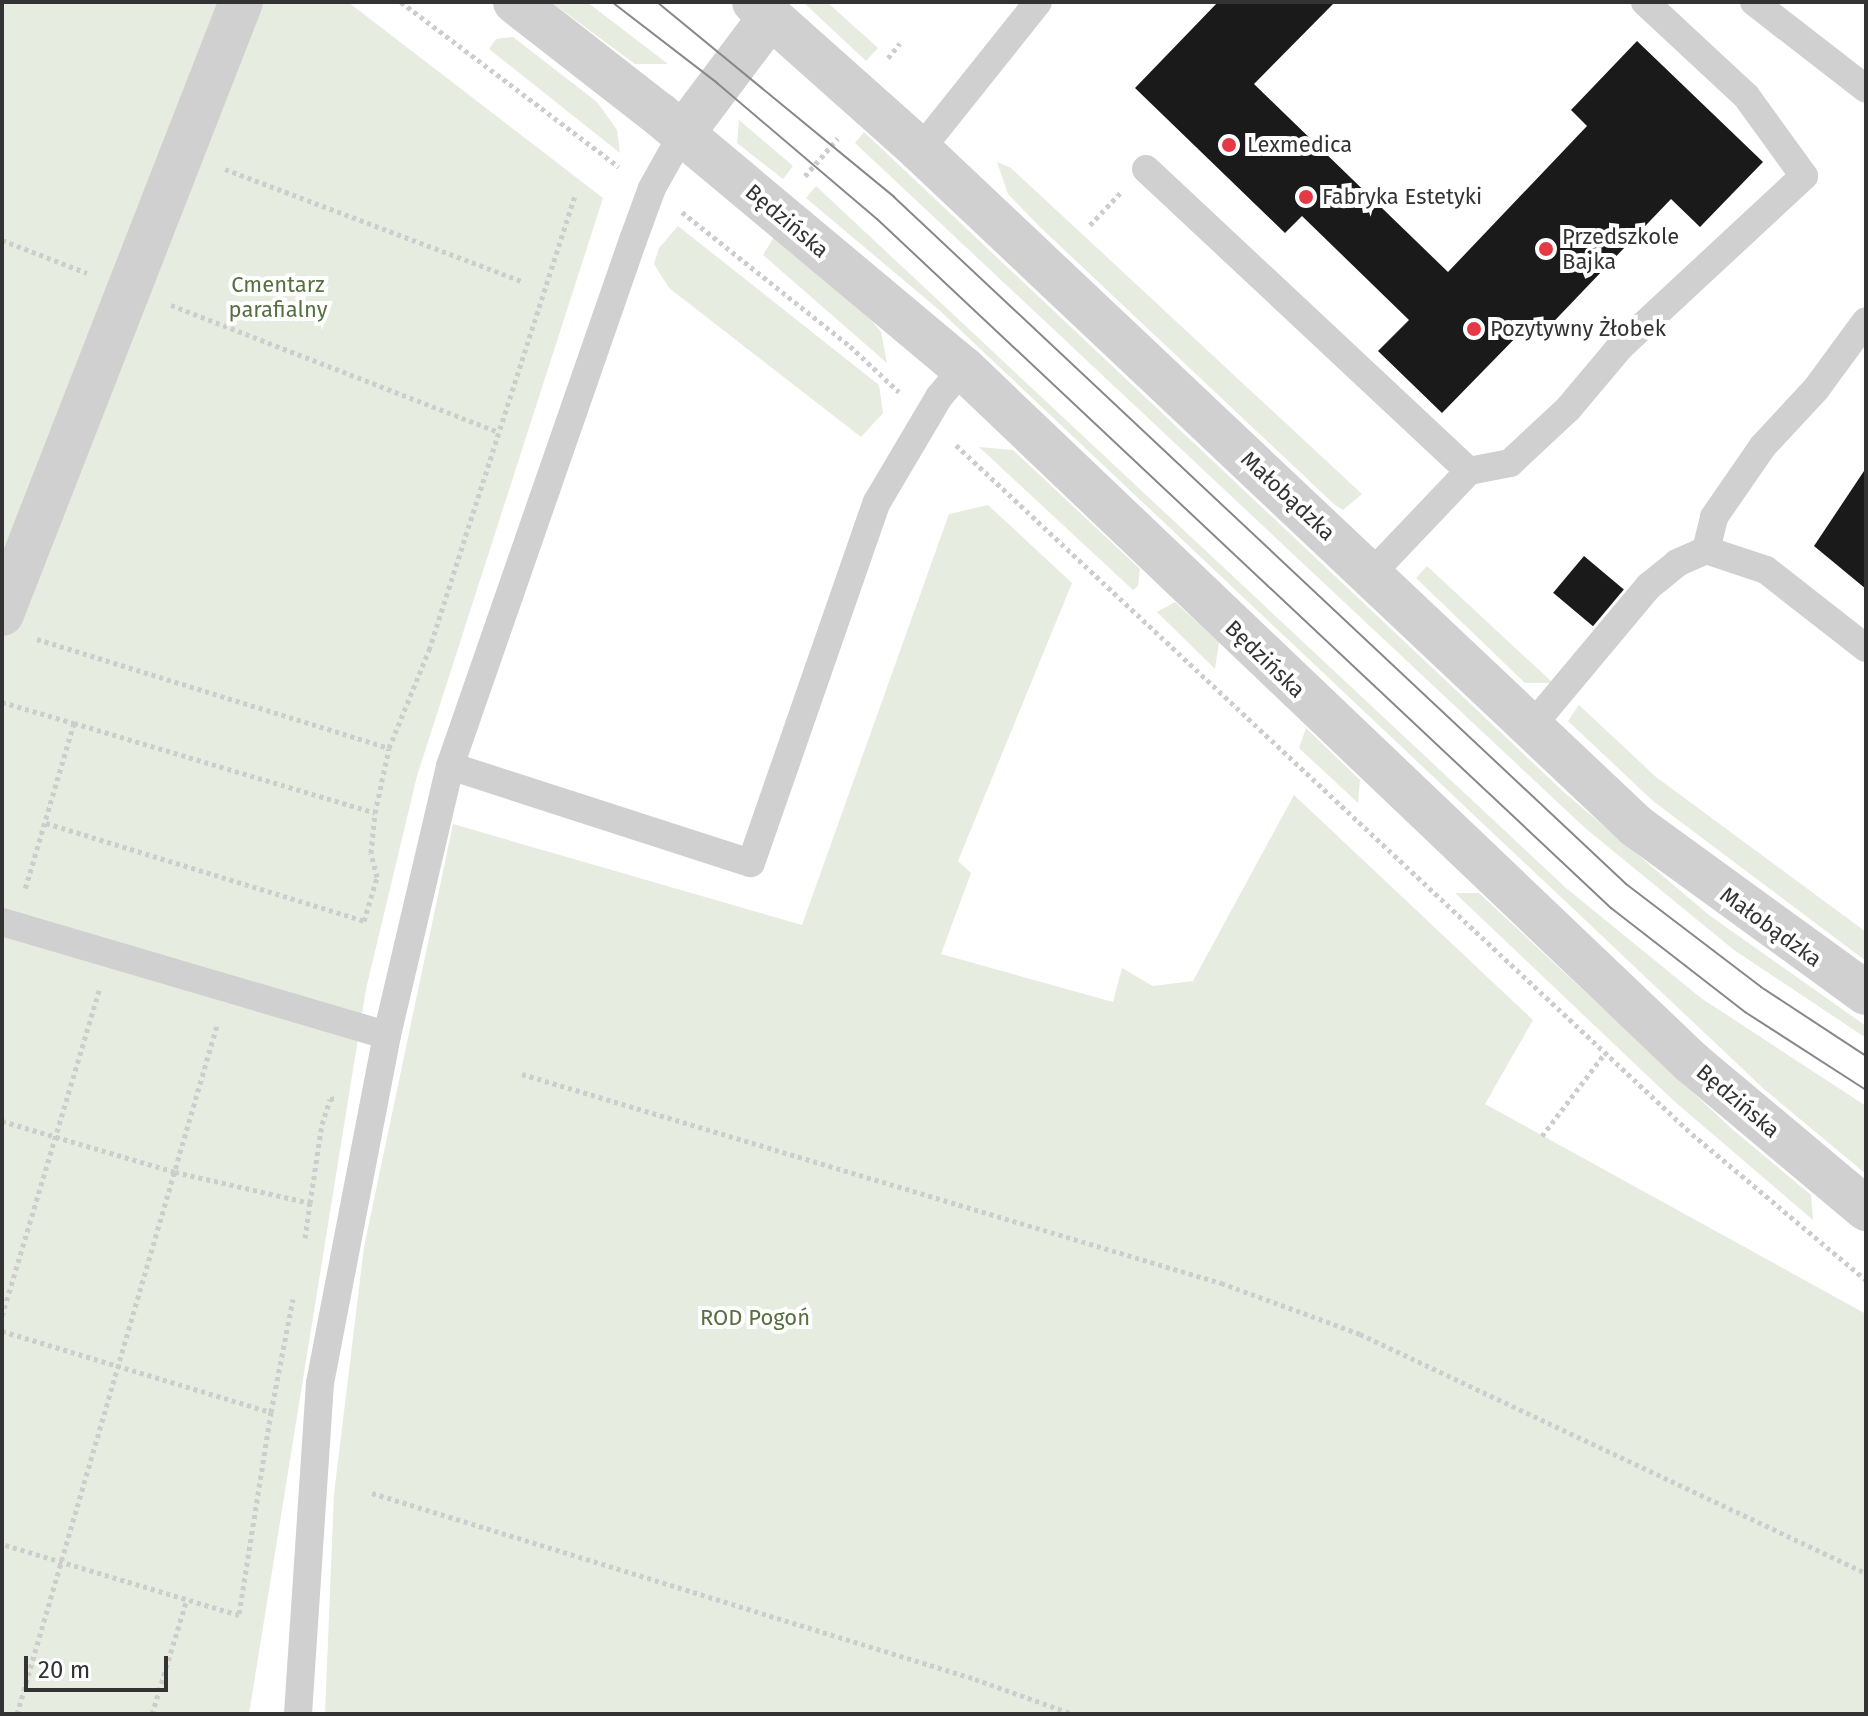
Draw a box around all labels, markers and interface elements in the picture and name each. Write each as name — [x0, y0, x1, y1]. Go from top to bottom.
place label: Lexmedica — [1247, 132, 1352, 158]
marker: Lexmedica — [1218, 134, 1240, 156]
street label: Będzińska — [740, 179, 834, 263]
place label: Fabryka Estetyki — [1322, 184, 1482, 210]
marker: Fabryka Estetyki — [1297, 188, 1315, 206]
place label: Przedszkole Bajka — [1562, 223, 1679, 274]
marker: Przedszkole Bajka — [1537, 240, 1555, 258]
park label: Cmentarz parafialny — [229, 271, 327, 322]
place label: Pozytywny Żłobek — [1490, 316, 1666, 342]
marker: Pozytywny Żłobek — [1465, 320, 1483, 338]
street label: Małobądzka — [1236, 446, 1340, 546]
street label: Będzińska — [1220, 615, 1310, 703]
street label: Małobądzka — [1715, 881, 1827, 973]
street label: Będzińska — [1691, 1059, 1785, 1143]
park label: ROD Pogoń — [700, 1305, 810, 1331]
scale bar — [28, 1640, 172, 1690]
text: 20 m — [38, 1656, 90, 1684]

